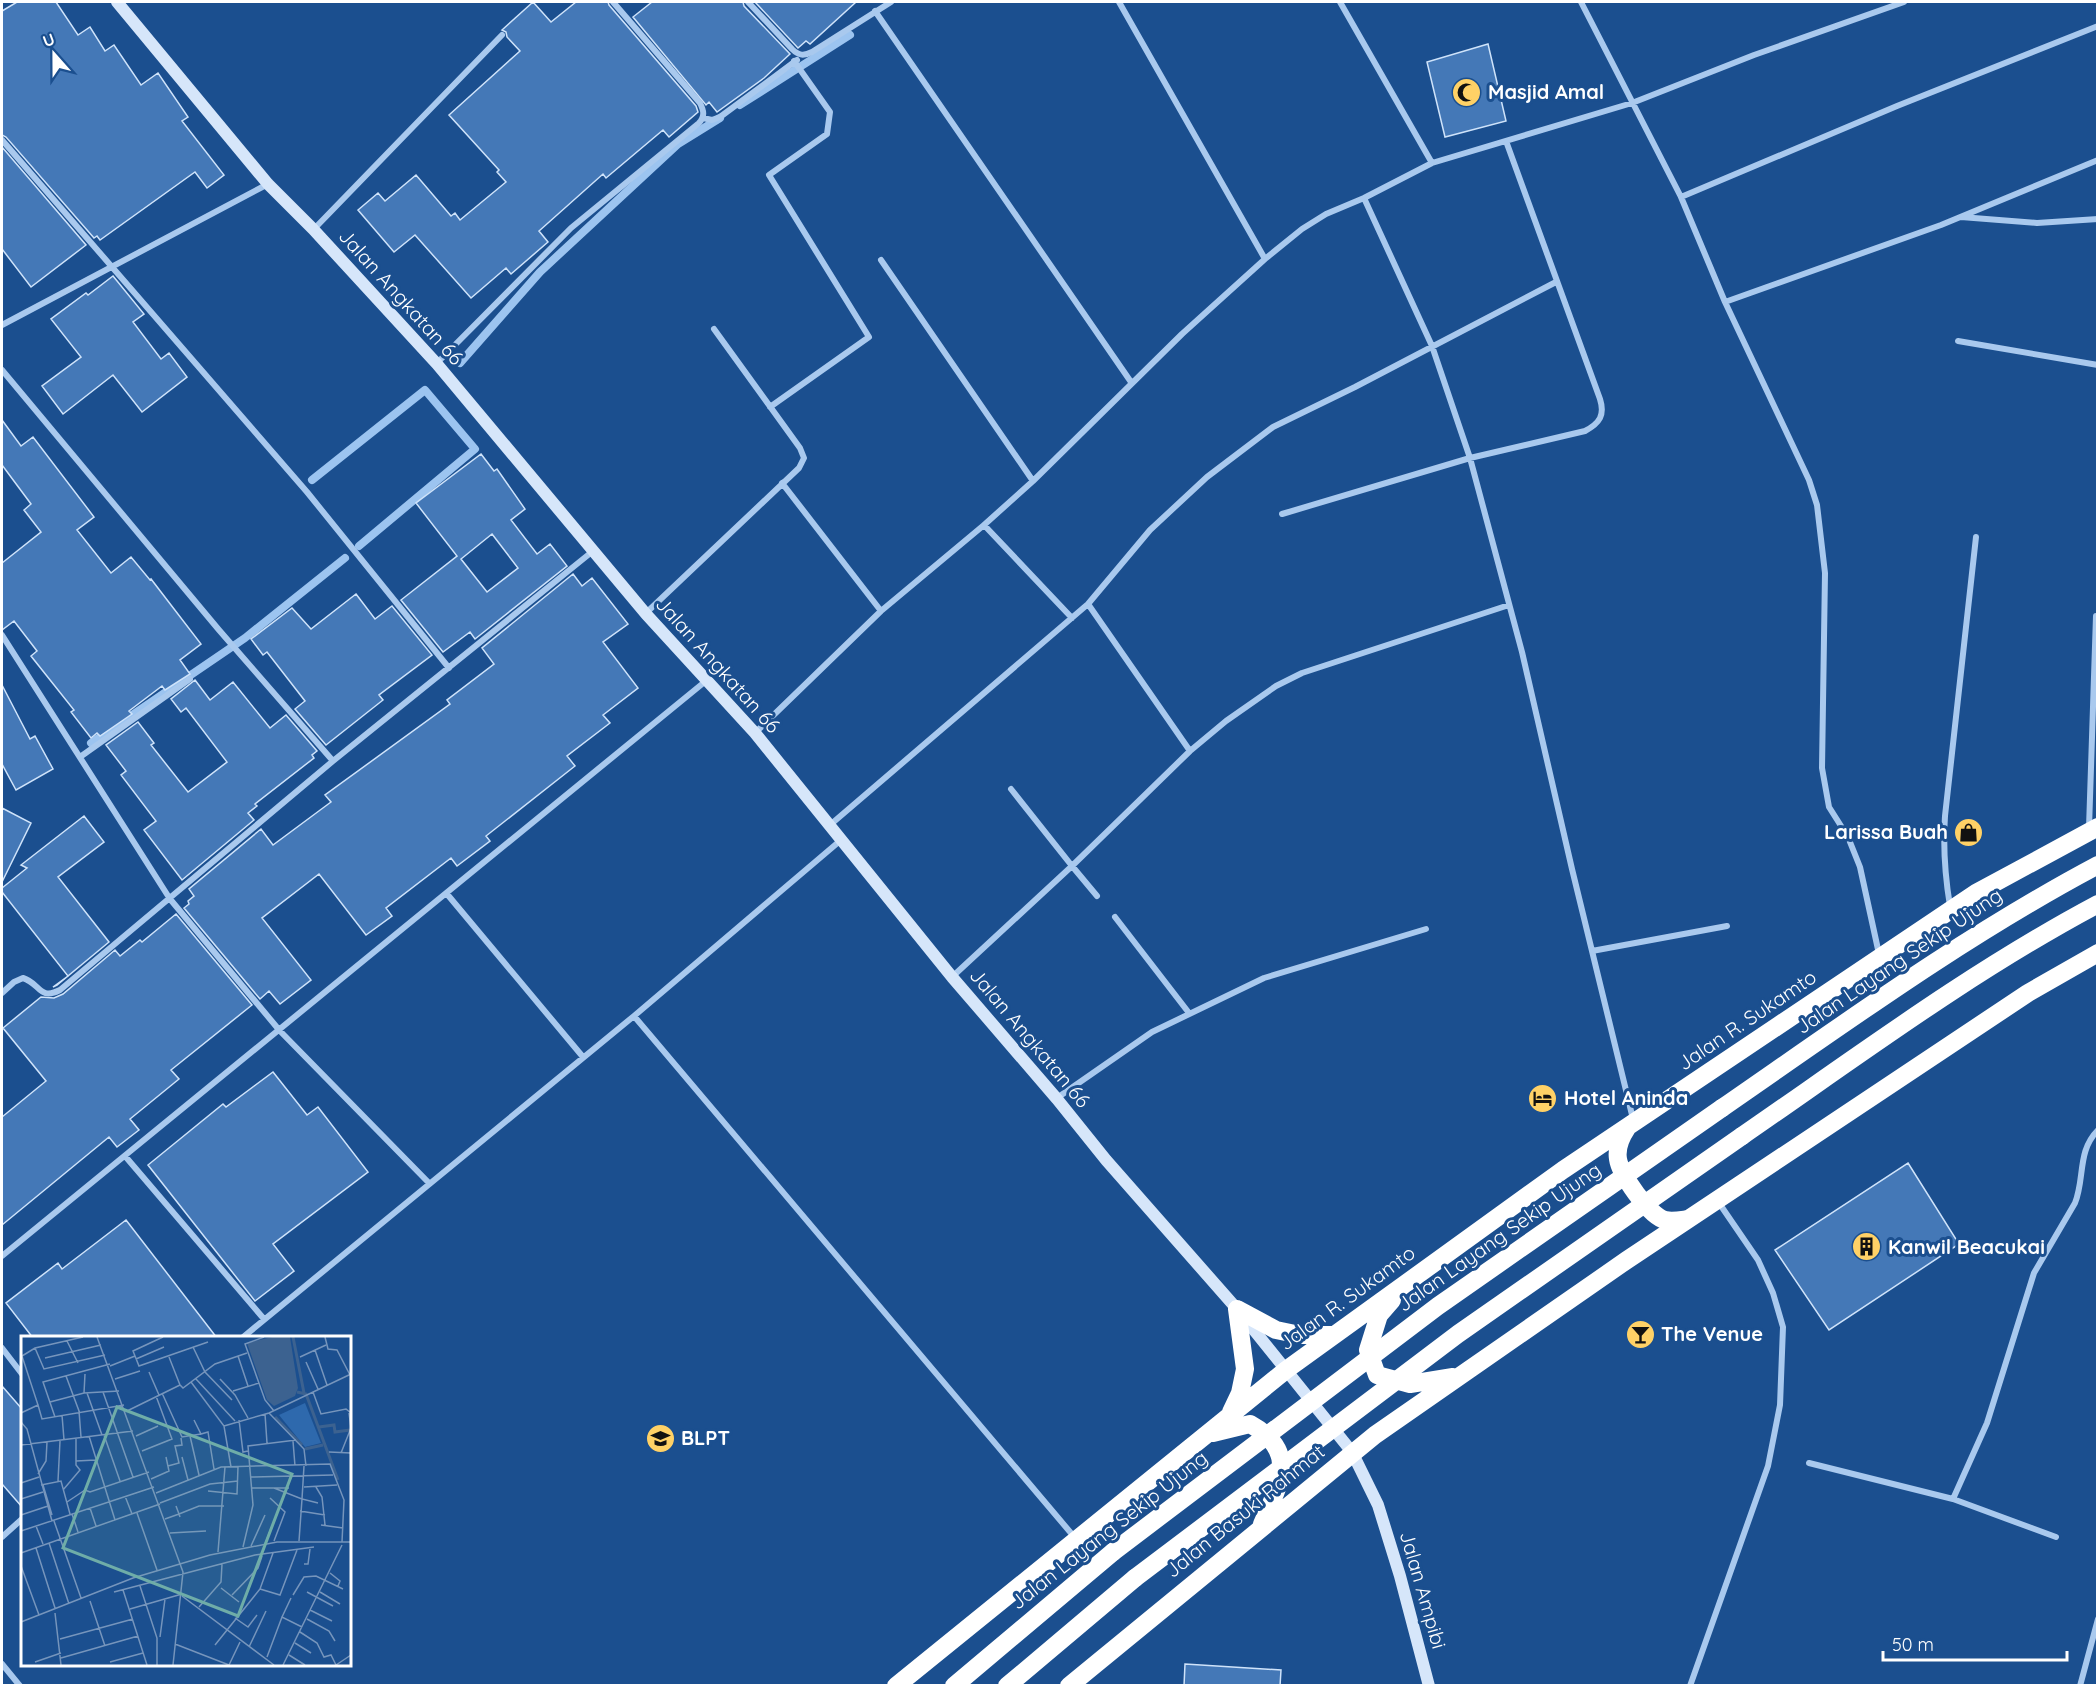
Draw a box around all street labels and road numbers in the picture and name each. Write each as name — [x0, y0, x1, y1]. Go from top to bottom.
street label: Jalan Angkatan 66 — [334, 223, 469, 370]
street label: Jalan Angkatan 66 — [651, 591, 786, 738]
street label: Jalan Layang Sekip Ujung — [1791, 882, 2007, 1039]
street label: Jalan Angkatan 66 — [965, 963, 1096, 1113]
street label: Jalan R. Sukamto — [1673, 964, 1821, 1075]
street label: Jalan Layang Sekip Ujung — [1392, 1157, 1606, 1317]
street label: Jalan R. Sukamto — [1274, 1240, 1420, 1355]
street label: Jalan Basuki Rahmat — [1160, 1439, 1330, 1583]
street label: Jalan Layang Sekip Ujung — [1005, 1445, 1212, 1614]
street label: Jalan Ampibi — [1395, 1528, 1452, 1652]

